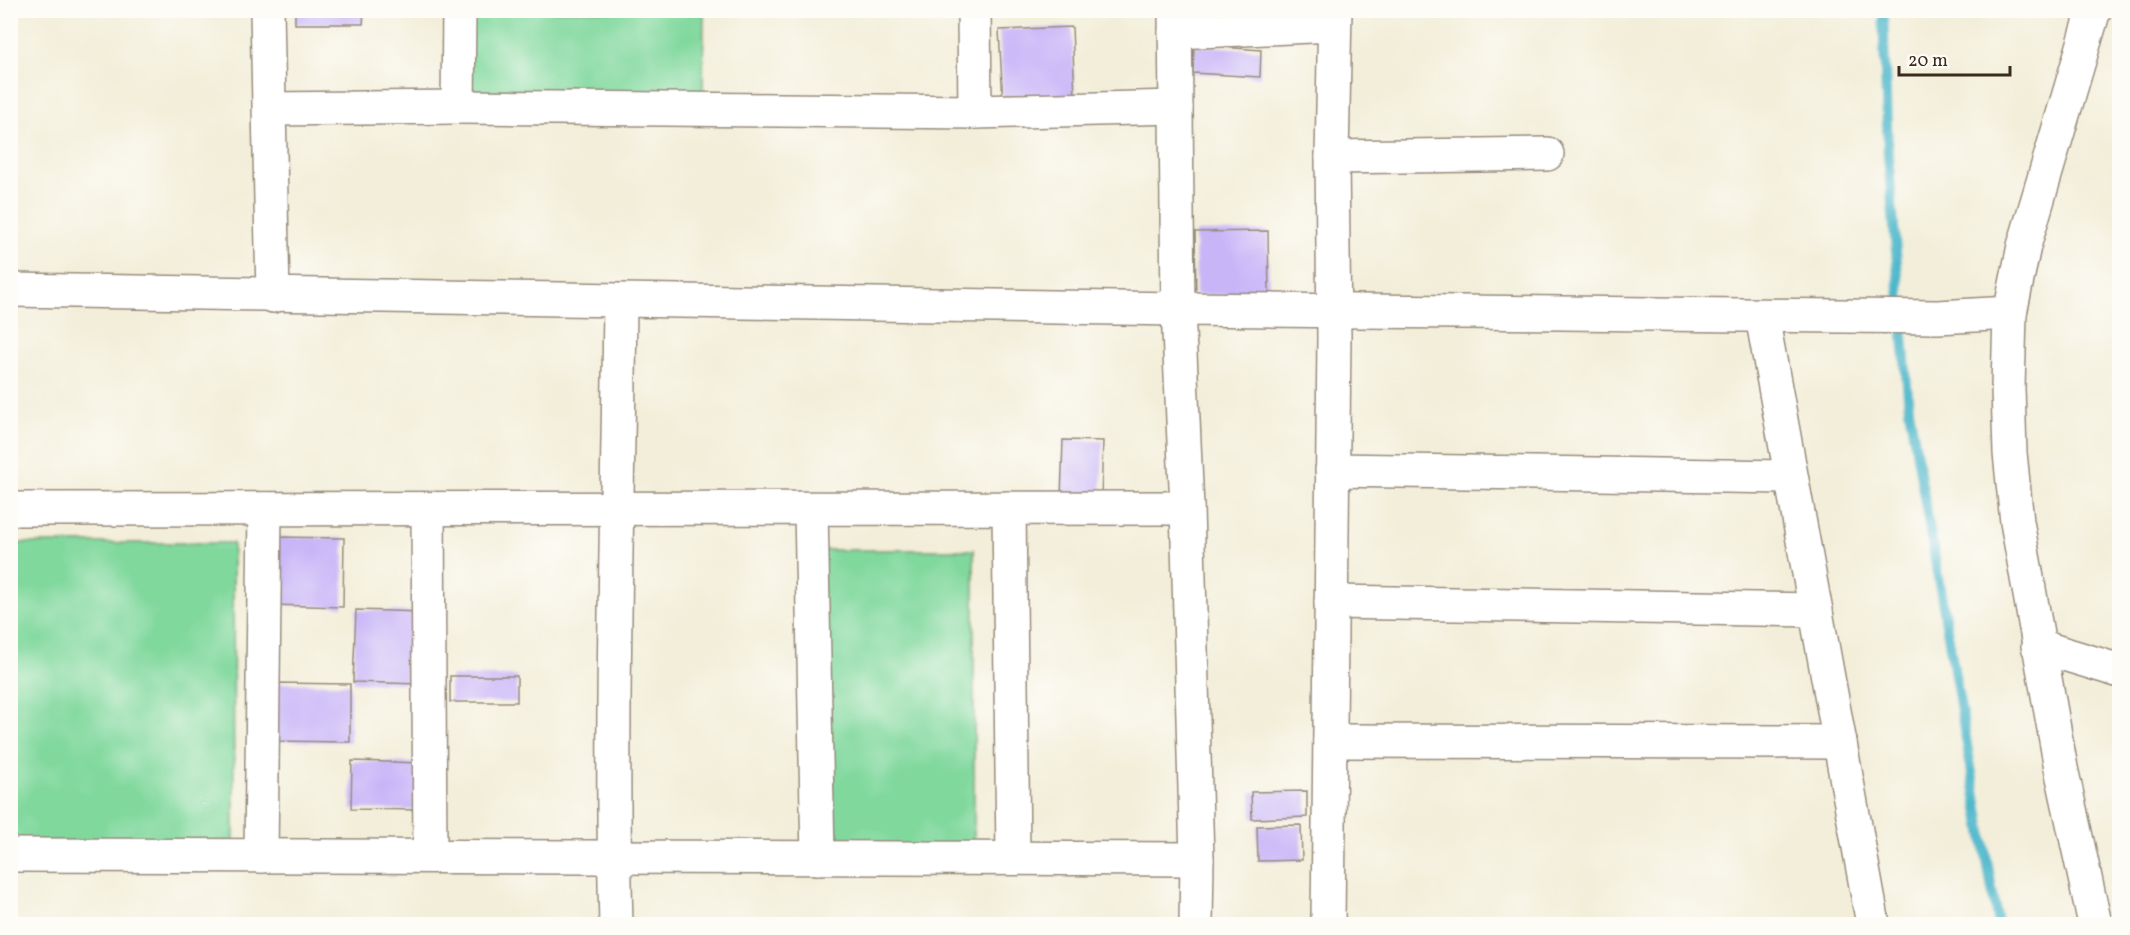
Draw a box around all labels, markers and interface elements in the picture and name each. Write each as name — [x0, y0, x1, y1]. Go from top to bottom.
scale bar — [1899, 39, 2010, 77]
text: 20 m — [1908, 49, 1948, 74]

